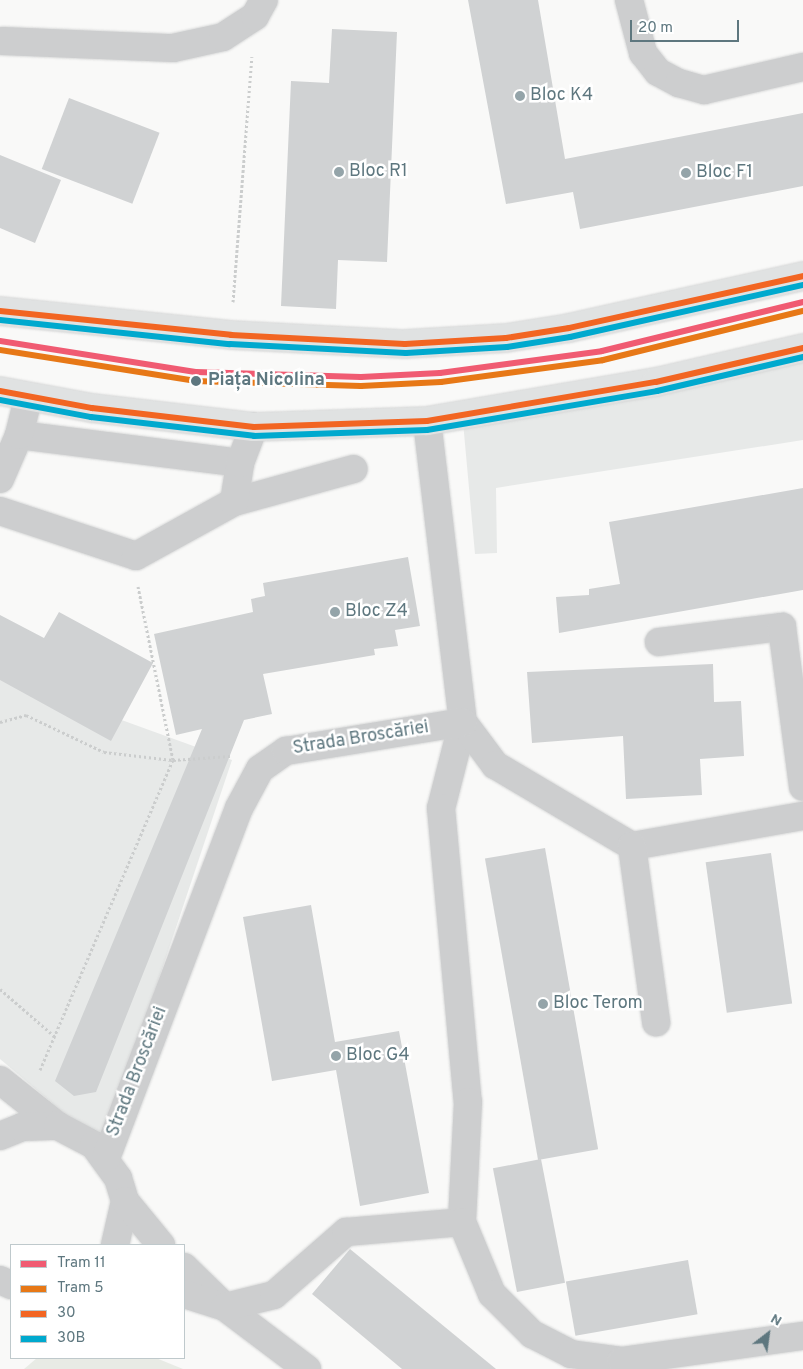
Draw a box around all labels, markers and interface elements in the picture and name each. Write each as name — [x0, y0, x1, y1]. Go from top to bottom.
scale bar — [633, 10, 742, 42]
text: 20 m — [638, 19, 673, 38]
place label: Bloc K4 — [530, 85, 593, 107]
marker: Bloc K4 — [514, 90, 526, 102]
place label: Bloc R1 — [349, 161, 408, 183]
place label: Bloc F1 — [696, 162, 753, 184]
marker: Bloc R1 — [333, 166, 345, 178]
marker: Bloc F1 — [680, 167, 692, 179]
place label: Piața Nicolina — [208, 370, 325, 392]
marker: Piața Nicolina — [187, 372, 205, 390]
place label: Bloc Z4 — [345, 601, 408, 623]
marker: Bloc Z4 — [329, 606, 341, 618]
street label: Strada Broscăriei — [291, 718, 431, 760]
place label: Bloc Terom — [553, 993, 644, 1015]
marker: Bloc Terom — [537, 998, 549, 1010]
street label: Strada Broscăriei — [103, 1004, 173, 1140]
place label: Bloc G4 — [346, 1045, 410, 1067]
marker: Bloc G4 — [330, 1050, 342, 1062]
legend — [10, 1244, 185, 1359]
text: Tram 11 — [57, 1254, 105, 1273]
text: Tram 5 — [57, 1279, 104, 1298]
text: 30 — [57, 1304, 76, 1323]
north arrow — [743, 1309, 793, 1359]
text: N — [767, 1311, 784, 1330]
text: 30B — [57, 1329, 85, 1348]

